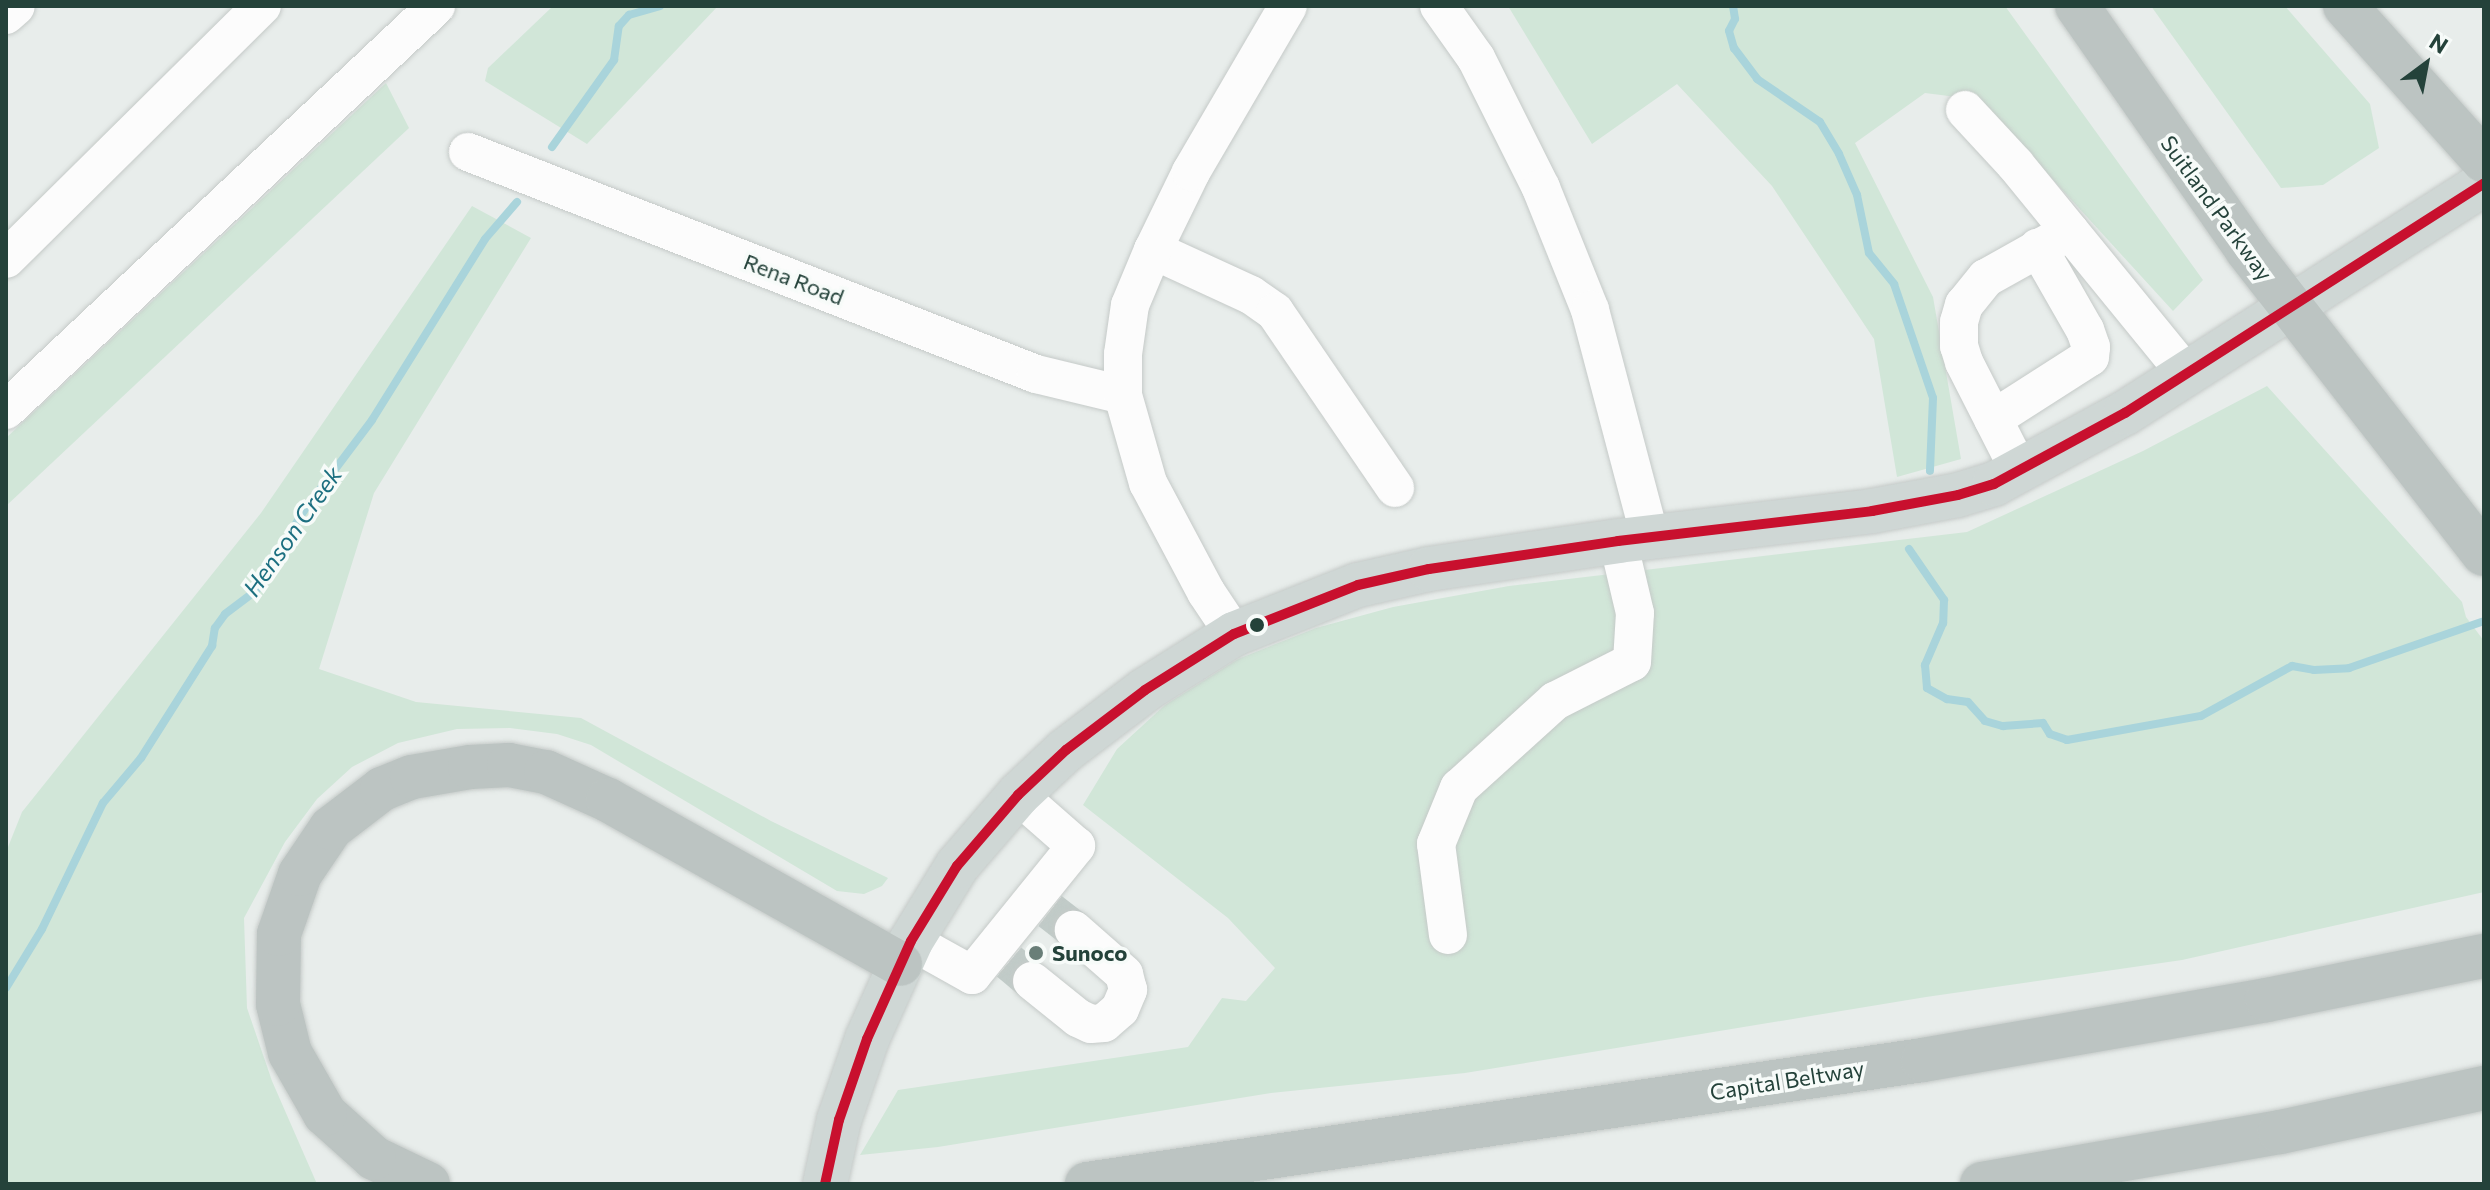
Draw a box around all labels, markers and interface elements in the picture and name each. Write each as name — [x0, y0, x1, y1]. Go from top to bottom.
north arrow — [2386, 24, 2466, 104]
text: N — [2425, 27, 2453, 59]
street label: Suitland Parkway — [2156, 130, 2278, 286]
street label: Rena Road — [740, 248, 848, 310]
water label: Henson Creek — [237, 461, 347, 601]
unlabelled marker — [1249, 617, 1265, 633]
place label: Sunoco — [1052, 940, 1127, 966]
marker: Sunoco — [1027, 944, 1045, 962]
street label: Capital Beltway — [1708, 1055, 1866, 1105]

